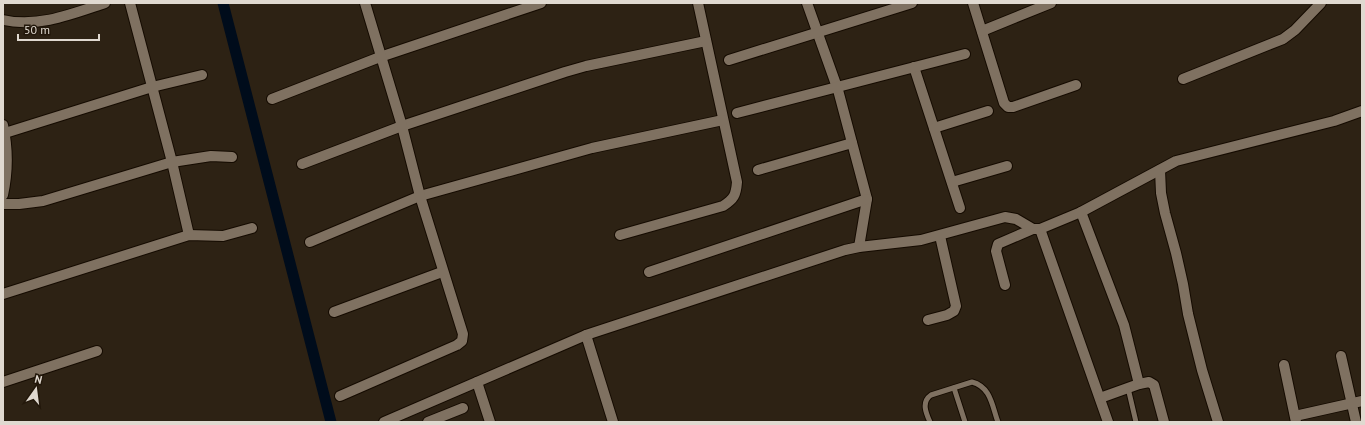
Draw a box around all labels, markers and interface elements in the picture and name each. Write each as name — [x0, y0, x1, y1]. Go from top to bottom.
scale bar — [18, 16, 99, 42]
text: 50 m — [24, 22, 50, 37]
north arrow — [16, 369, 56, 409]
text: N — [33, 372, 44, 387]

